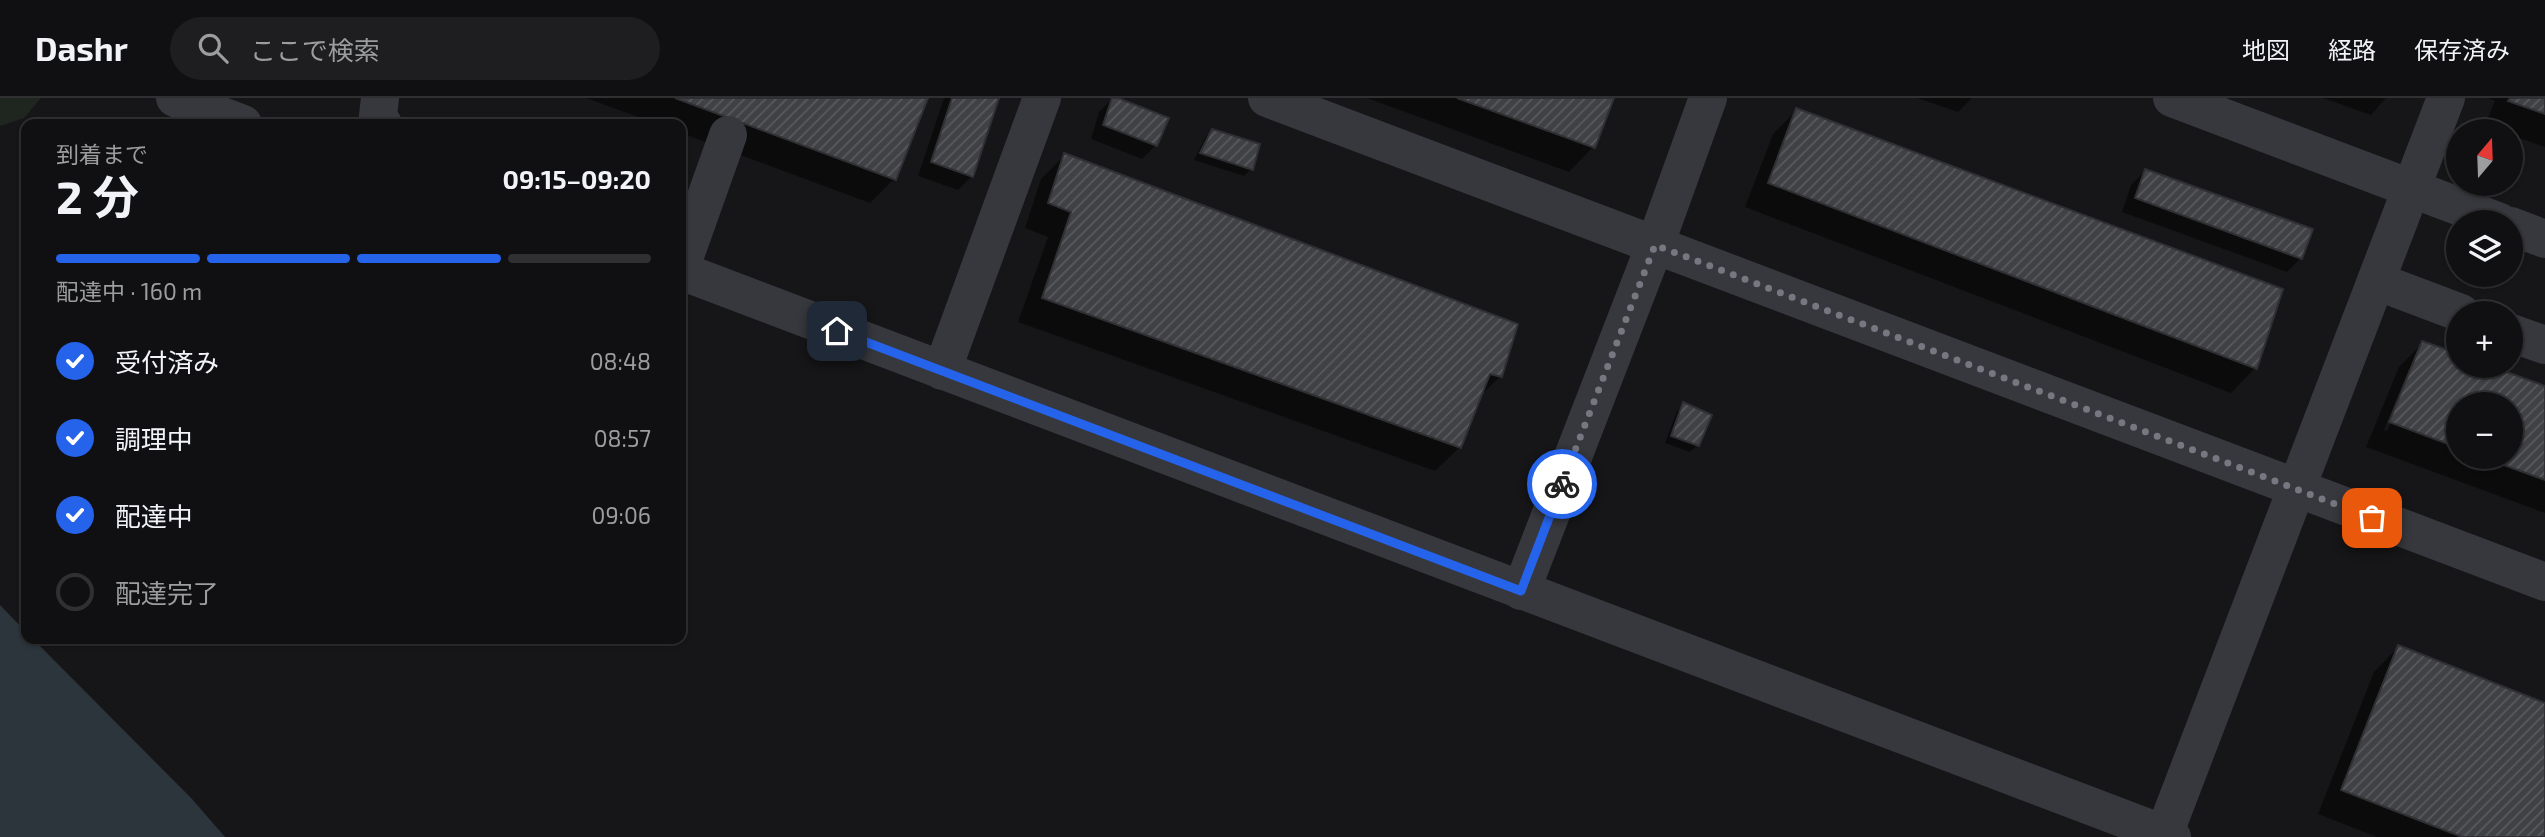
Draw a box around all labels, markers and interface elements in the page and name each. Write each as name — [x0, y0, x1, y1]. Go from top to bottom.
search box — [170, 17, 660, 80]
text: Dashr — [35, 28, 128, 68]
icon: search — [194, 29, 232, 67]
text: ここで検索 — [250, 34, 380, 65]
text: 地図 — [2242, 35, 2290, 64]
text: 経路 — [2328, 35, 2376, 64]
text: 保存済み — [2414, 35, 2510, 64]
north arrow — [2446, 119, 2524, 196]
map controls — [2446, 119, 2523, 469]
text: 到着まで — [56, 140, 148, 168]
text: 09:15–09:20 — [502, 163, 651, 194]
text: 2 分 — [56, 168, 139, 223]
button: layers — [2446, 210, 2523, 287]
text: 配達中 · 160 m — [56, 277, 202, 305]
pin — [807, 301, 867, 361]
button: + — [2446, 301, 2523, 378]
icon: home — [818, 312, 856, 350]
icon: check — [56, 342, 94, 380]
text: 受付済み — [115, 346, 219, 377]
text: 08:48 — [590, 347, 651, 375]
button: − — [2446, 392, 2523, 469]
icon: check — [56, 419, 94, 457]
text: 調理中 — [115, 423, 193, 454]
text: 08:57 — [594, 424, 651, 452]
courier — [1527, 449, 1597, 519]
icon: bike — [1543, 465, 1581, 503]
pin — [2342, 488, 2402, 548]
icon: check — [56, 496, 94, 534]
icon: bag — [2353, 499, 2391, 537]
text: 配達中 — [115, 500, 193, 531]
text: 09:06 — [592, 501, 651, 529]
text: 配達完了 — [115, 577, 219, 608]

